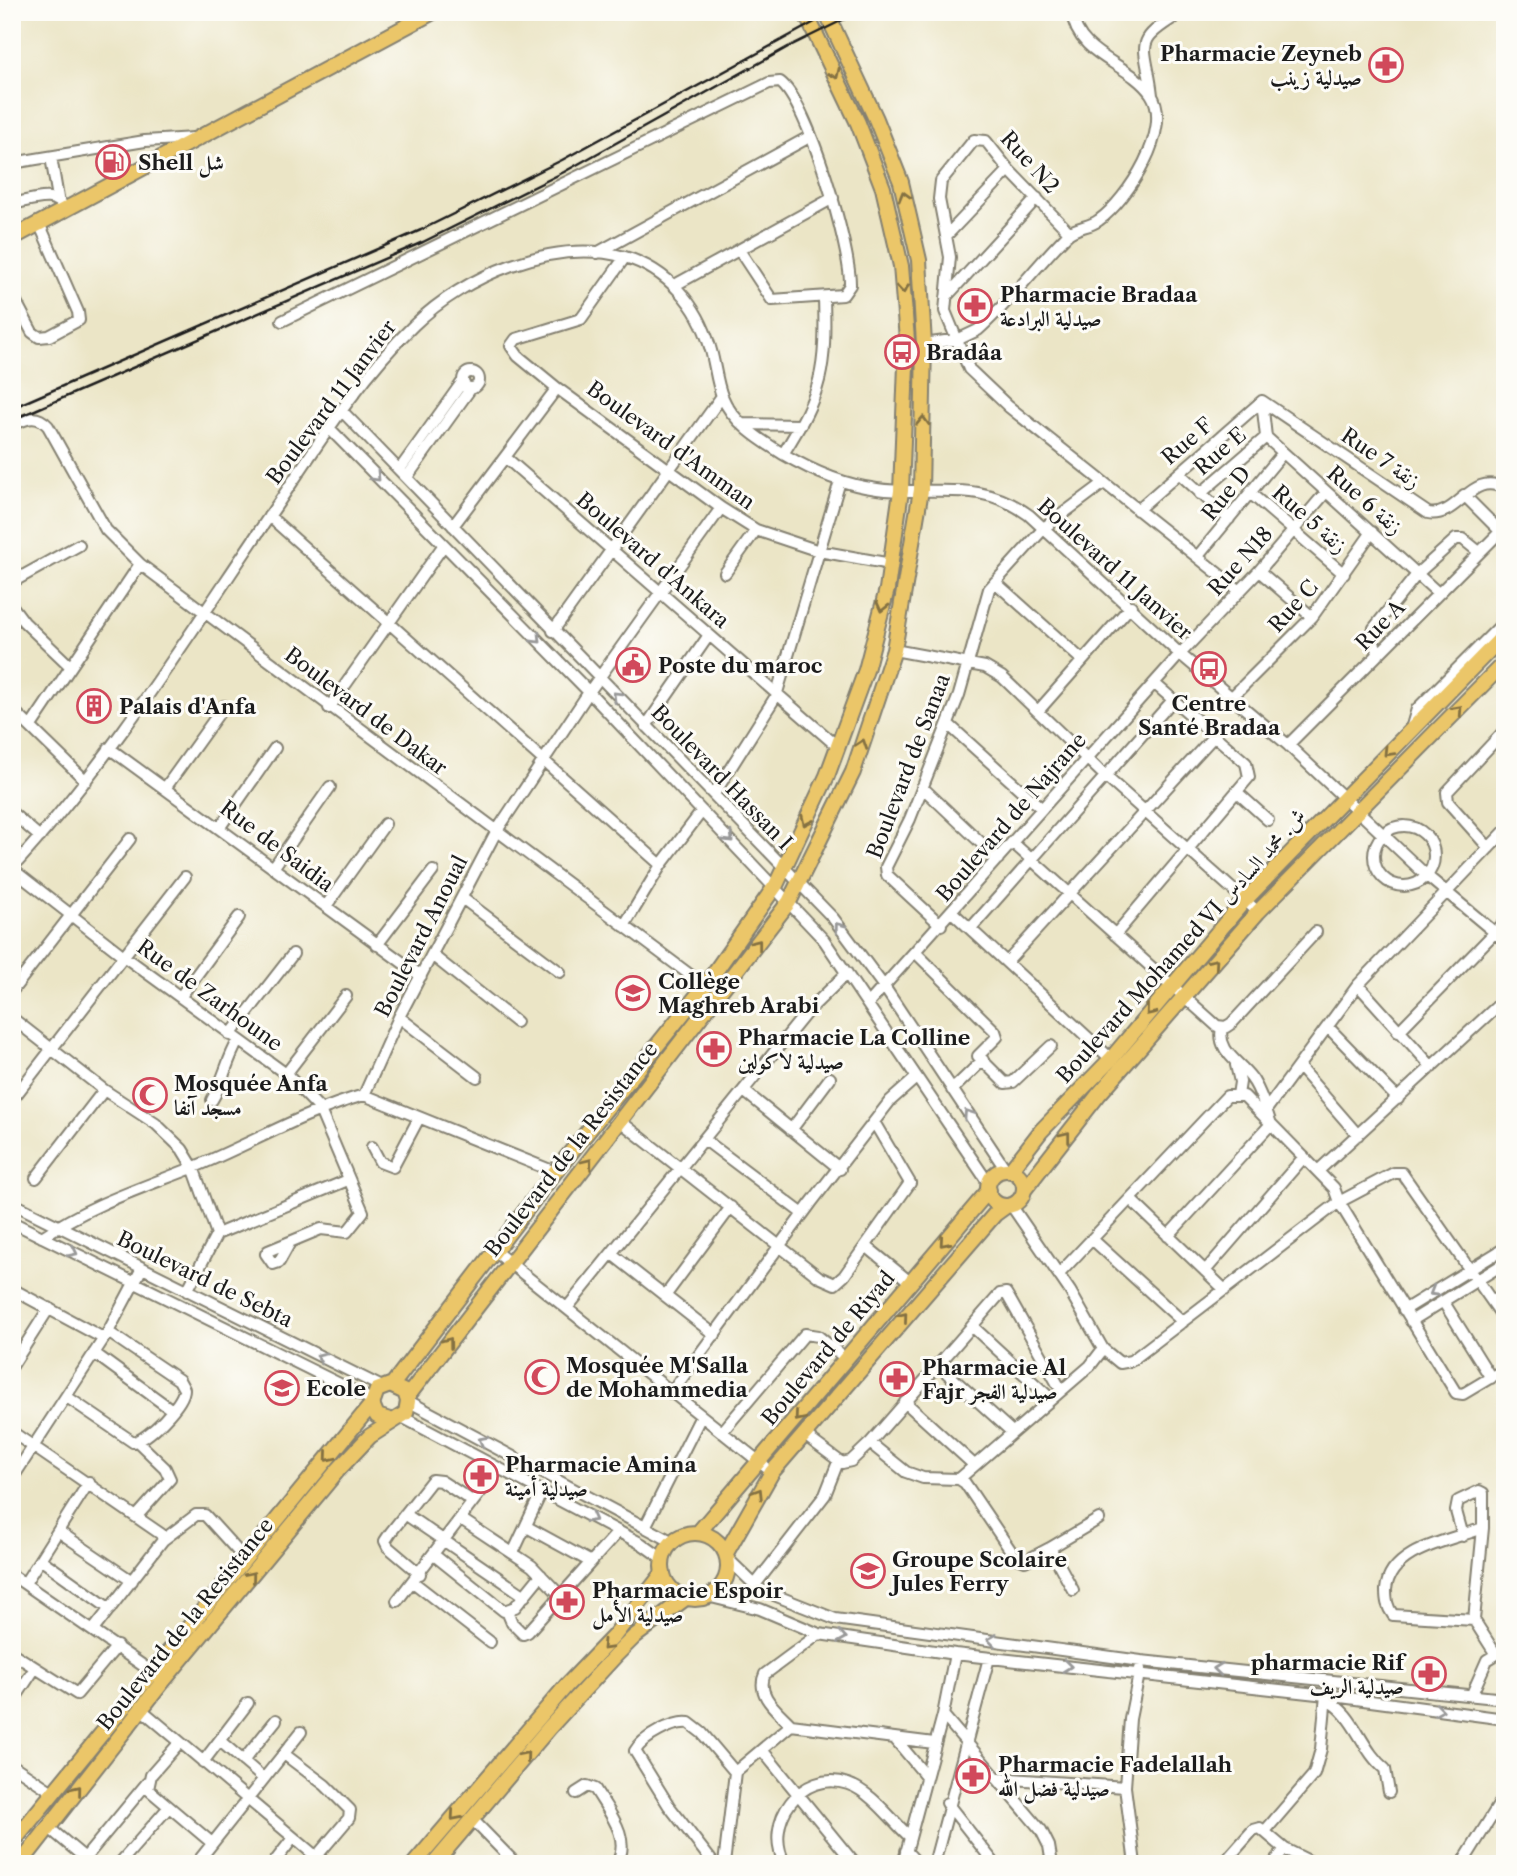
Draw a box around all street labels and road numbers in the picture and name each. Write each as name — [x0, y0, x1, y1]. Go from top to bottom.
street label: Rue N2 — [996, 126, 1064, 198]
street label: Boulevard 11 Janvier — [261, 315, 401, 489]
street label: Boulevard d'Amman — [582, 376, 760, 514]
street label: Rue F — [1156, 412, 1218, 470]
street label: Rue E — [1189, 422, 1251, 480]
street label: Rue 7 زنقة — [1337, 423, 1425, 493]
street label: Rue 6 زنقة — [1322, 460, 1408, 540]
street label: Rue D — [1197, 461, 1255, 525]
street label: Rue 5 زنقة — [1267, 480, 1353, 558]
street label: Boulevard d'Ankara — [571, 487, 735, 634]
street label: Boulevard 11 Janvier — [1033, 493, 1198, 645]
street label: Rue N18 — [1203, 521, 1277, 601]
street label: Rue C — [1263, 575, 1323, 637]
street label: Rue A — [1350, 594, 1410, 655]
street label: Boulevard de Dakar — [280, 642, 452, 780]
street label: Boulevard de Sanaa — [861, 669, 955, 862]
street label: Boulevard Hassan I — [646, 699, 798, 855]
street label: Boulevard de Najrane — [931, 727, 1091, 907]
street label: Rue de Saidia — [215, 795, 340, 897]
street label: Boulevard Mohamed VI ش. محمد السادس — [1051, 804, 1311, 1088]
street label: Boulevard Anoual — [369, 851, 473, 1021]
street label: Rue de Zarhoune — [132, 934, 288, 1056]
street label: Boulevard de la Resistance — [479, 1037, 663, 1261]
street label: Boulevard de Sebta — [113, 1226, 298, 1333]
street label: Boulevard de Riyad — [756, 1266, 900, 1430]
street label: Boulevard de la Resistance — [92, 1513, 278, 1735]

